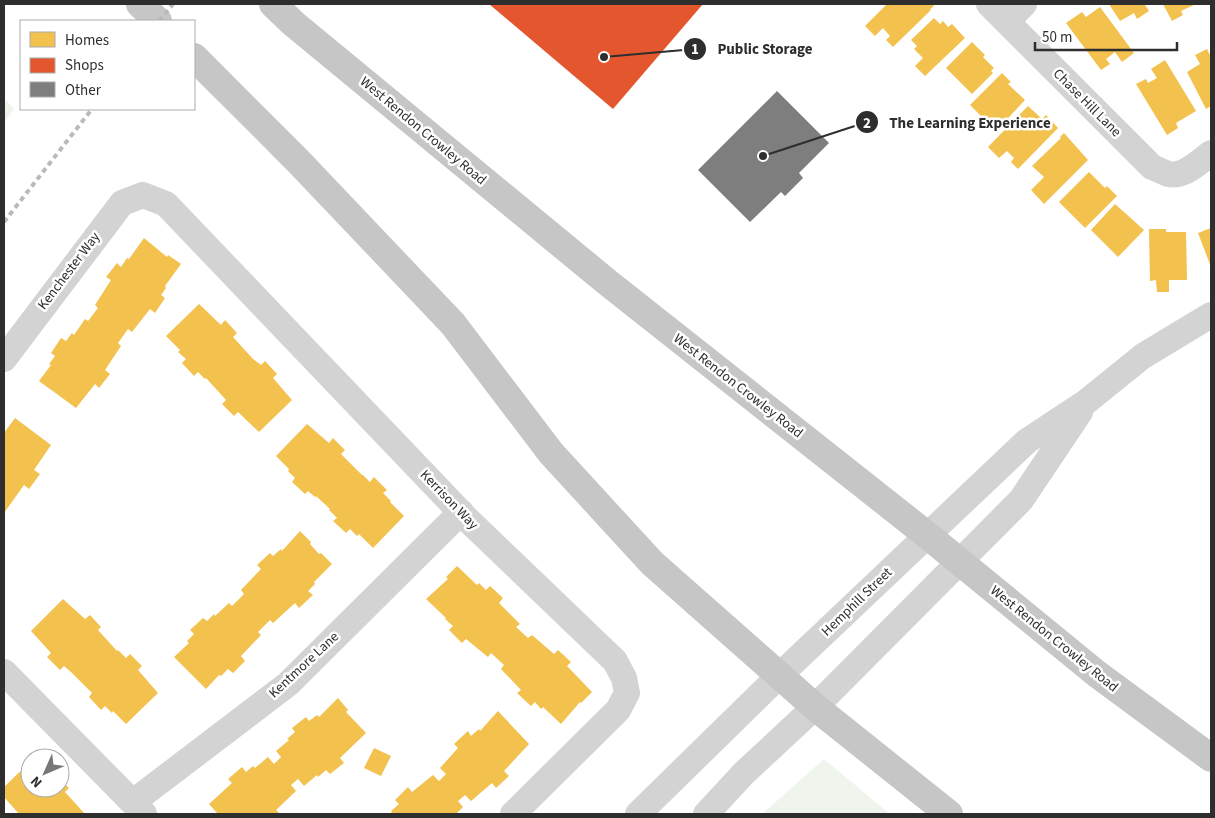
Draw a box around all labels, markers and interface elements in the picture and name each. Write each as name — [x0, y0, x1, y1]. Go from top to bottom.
legend — [20, 20, 195, 110]
scale bar — [1035, 20, 1178, 52]
text: 50 m — [1042, 27, 1072, 48]
text: Homes — [65, 30, 109, 51]
callout: Public Storage — [682, 34, 822, 64]
text: 1 — [691, 39, 699, 60]
text: Public Storage — [717, 39, 813, 60]
text: Shops — [65, 55, 104, 76]
street label: Chase Hill Lane — [1048, 64, 1126, 142]
street label: West Rendon Crowley Road — [355, 72, 491, 190]
text: Other — [65, 80, 102, 101]
callout: The Learning Experience — [855, 107, 1061, 137]
text: 2 — [863, 113, 871, 134]
text: The Learning Experience — [889, 113, 1051, 134]
street label: Kenchester Way — [33, 228, 105, 314]
street label: West Rendon Crowley Road — [669, 329, 807, 443]
street label: Kerrison Way — [415, 466, 483, 535]
street label: Hemphill Street — [817, 563, 897, 641]
street label: West Rendon Crowley Road — [986, 581, 1122, 697]
street label: Kentmore Lane — [264, 627, 344, 703]
north arrow — [20, 748, 70, 798]
text: N — [26, 771, 47, 792]

